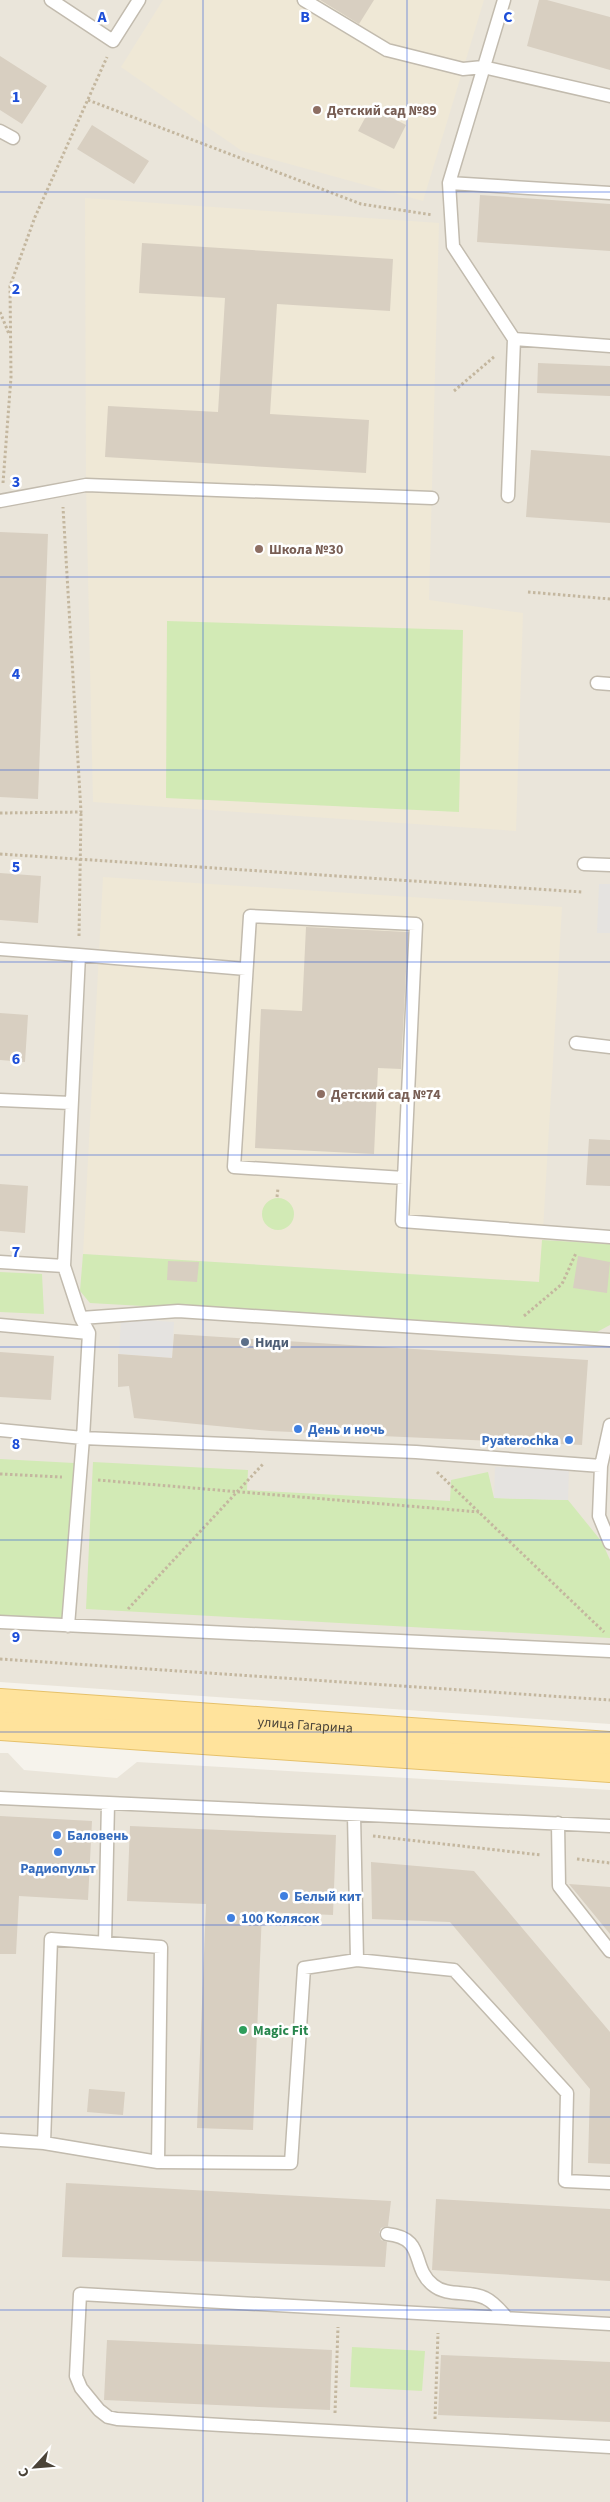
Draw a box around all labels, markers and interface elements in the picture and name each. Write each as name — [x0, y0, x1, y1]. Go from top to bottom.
text: A — [96, 6, 107, 28]
text: B — [300, 6, 310, 28]
text: C — [503, 6, 513, 28]
text: 1 — [12, 86, 20, 108]
place label: Детский сад №89 — [327, 101, 437, 121]
marker: Детский сад №89 — [311, 104, 323, 116]
text: 2 — [12, 278, 20, 300]
text: 3 — [12, 471, 20, 493]
place label: Школа №30 — [269, 540, 343, 560]
marker: Школа №30 — [253, 543, 265, 555]
text: 4 — [12, 663, 21, 685]
text: 5 — [12, 856, 20, 878]
text: 6 — [12, 1048, 20, 1070]
place label: Детский сад №74 — [331, 1085, 441, 1105]
marker: Детский сад №74 — [315, 1088, 327, 1100]
text: 7 — [12, 1241, 20, 1263]
place label: Ниди — [255, 1333, 289, 1353]
marker: Ниди — [239, 1336, 251, 1348]
place label: День и ночь — [308, 1420, 385, 1440]
marker: День и ночь — [292, 1423, 304, 1435]
place label: Pyaterochka — [482, 1431, 559, 1451]
text: 8 — [12, 1433, 20, 1455]
marker: Pyaterochka — [563, 1434, 575, 1446]
text: 9 — [12, 1626, 20, 1648]
street label: улица Гагарина — [257, 1712, 353, 1739]
place label: Баловень — [67, 1826, 129, 1846]
marker: Баловень — [51, 1829, 63, 1841]
marker: Радиопульт — [52, 1846, 64, 1858]
place label: Радиопульт — [20, 1859, 96, 1879]
place label: Белый кит — [294, 1887, 362, 1907]
marker: Белый кит — [278, 1890, 290, 1902]
place label: 100 Колясок — [241, 1909, 320, 1929]
marker: 100 Колясок — [225, 1912, 237, 1924]
place label: Magic Fit — [253, 2021, 309, 2041]
marker: Magic Fit — [237, 2024, 249, 2036]
north arrow — [10, 2442, 60, 2492]
text: С — [13, 2464, 35, 2480]

